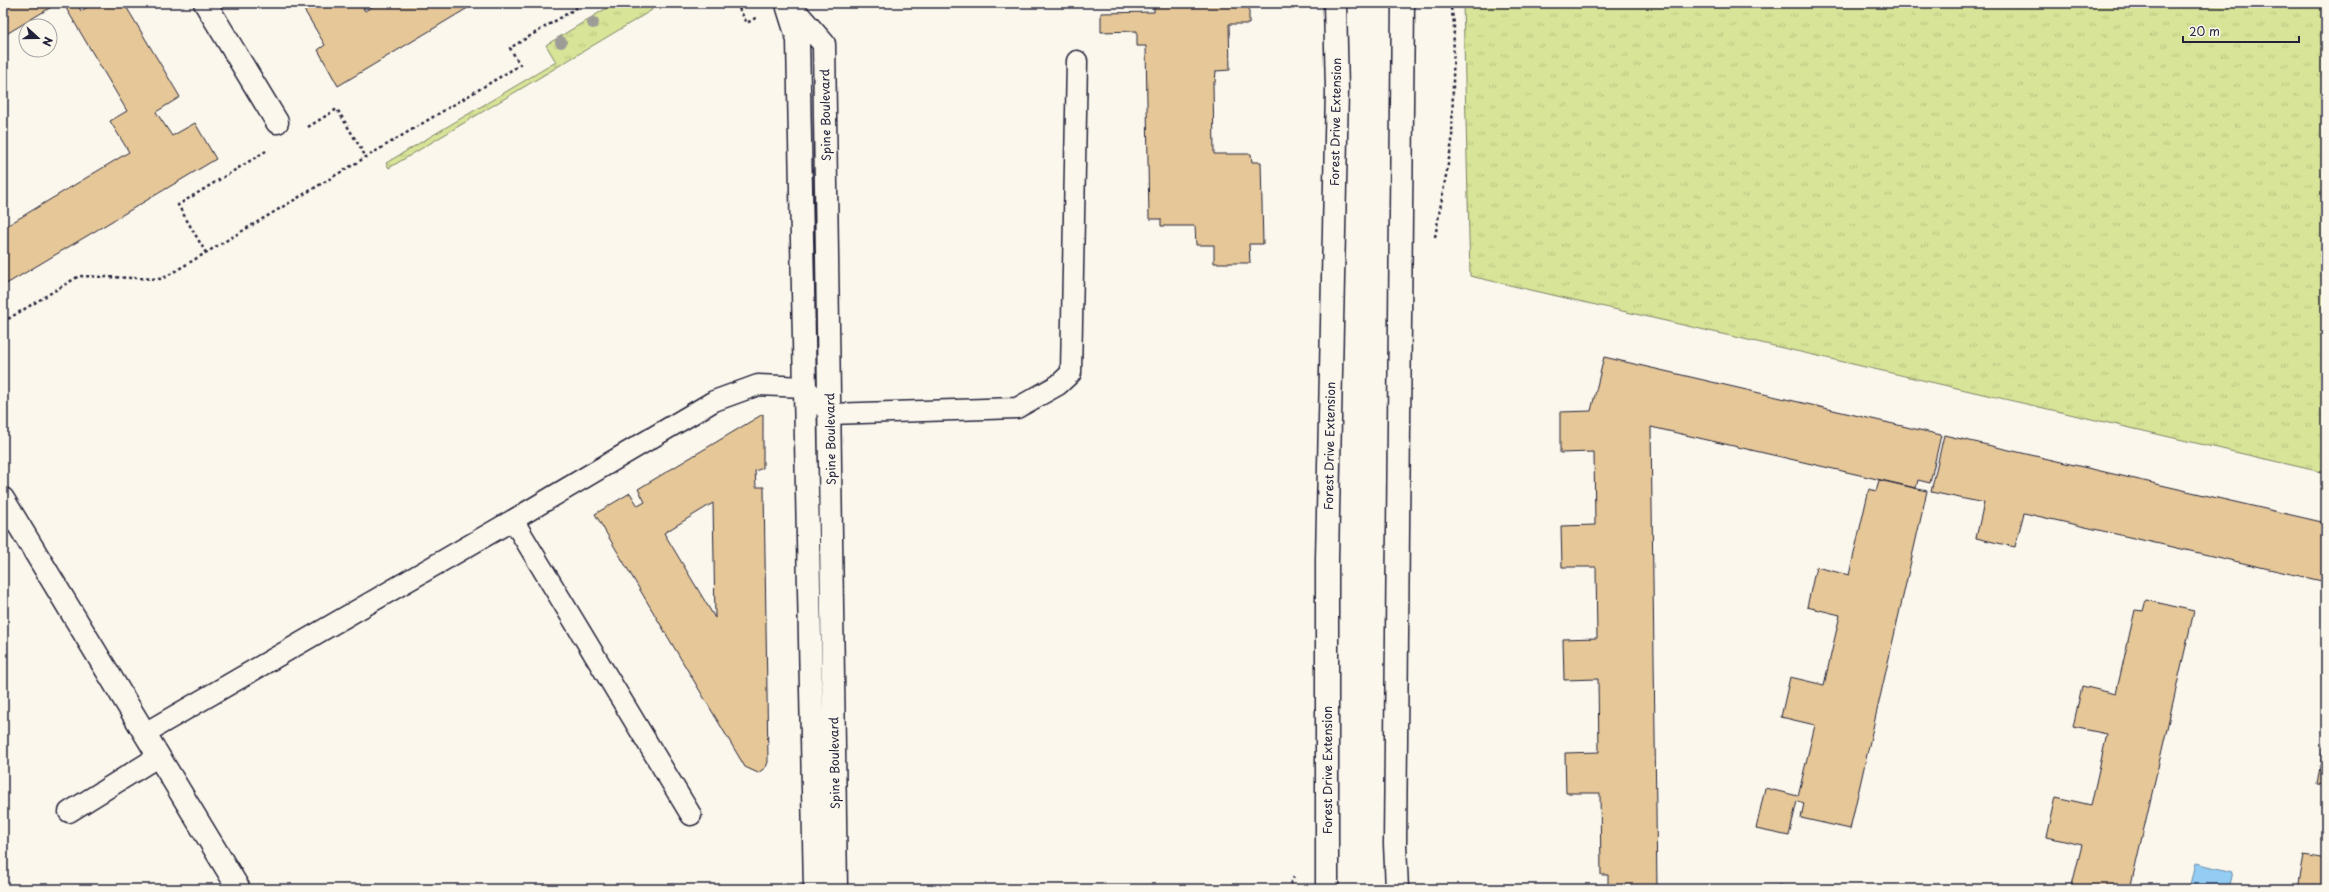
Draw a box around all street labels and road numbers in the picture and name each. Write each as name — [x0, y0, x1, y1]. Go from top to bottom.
street label: Forest Drive Extension — [1325, 58, 1345, 186]
street label: Spine Boulevard — [815, 68, 835, 161]
street label: Forest Drive Extension — [1319, 382, 1339, 510]
street label: Spine Boulevard — [820, 392, 840, 485]
street label: Forest Drive Extension — [1318, 706, 1336, 834]
street label: Spine Boulevard — [824, 716, 844, 809]

